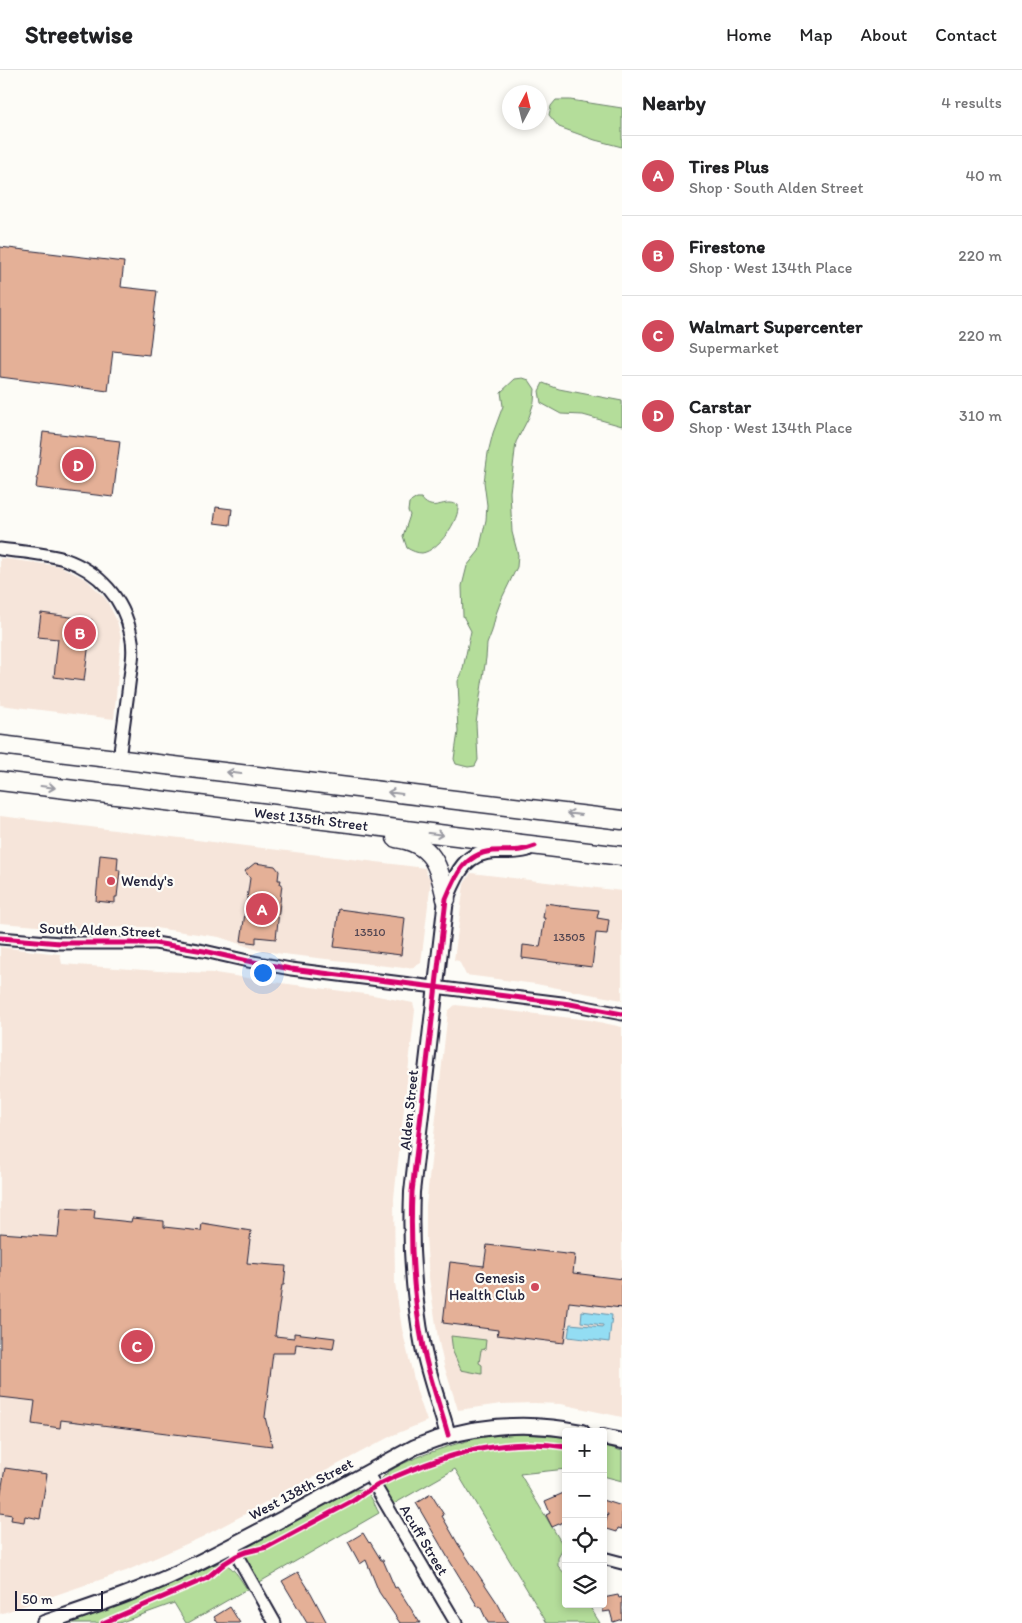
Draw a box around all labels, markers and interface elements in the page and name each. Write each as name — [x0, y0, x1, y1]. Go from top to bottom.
text: Streetwise — [25, 20, 133, 49]
text: Home — [726, 24, 772, 46]
text: Map — [800, 24, 833, 46]
text: About — [861, 24, 907, 46]
text: Contact — [935, 24, 997, 46]
north arrow — [502, 85, 547, 130]
text: Nearby — [642, 90, 706, 115]
text: 4 results — [941, 93, 1002, 112]
text: Tires Plus — [689, 155, 769, 178]
text: A — [653, 166, 663, 185]
text: 40 m — [965, 166, 1002, 185]
text: Shop · South Alden Street — [689, 178, 863, 197]
text: Firestone — [689, 235, 765, 258]
text: B — [653, 246, 663, 265]
text: 220 m — [958, 246, 1002, 265]
text: Shop · West 134th Place — [689, 258, 852, 277]
text: Walmart Supercenter — [689, 315, 863, 338]
text: C — [653, 326, 663, 345]
text: 220 m — [958, 326, 1002, 345]
text: Supermarket — [689, 338, 779, 357]
text: Carstar — [689, 395, 751, 418]
text: D — [653, 406, 663, 425]
text: 310 m — [959, 406, 1002, 425]
text: Shop · West 134th Place — [689, 418, 852, 437]
pin: D — [62, 446, 94, 484]
pin: B — [64, 614, 96, 652]
one-way arrow — [226, 768, 242, 778]
one-way arrow — [40, 782, 56, 792]
one-way arrow — [387, 788, 403, 798]
street label: West 135th Street — [253, 803, 370, 835]
one-way arrow — [566, 809, 582, 819]
one-way arrow — [427, 829, 443, 839]
place label: Wendy's — [121, 872, 174, 890]
marker: Wendy's — [105, 875, 117, 887]
pin: A — [246, 890, 278, 928]
street label: South Alden Street — [39, 919, 161, 941]
house number: 13510 — [354, 925, 386, 939]
house number: 13505 — [553, 930, 585, 944]
your location — [250, 960, 276, 986]
street label: Alden Street — [396, 1069, 422, 1151]
place label: Genesis Health Club — [449, 1269, 525, 1304]
marker: Genesis Health Club — [529, 1281, 541, 1293]
pin: C — [121, 1327, 153, 1365]
map controls — [562, 1428, 607, 1608]
button: + — [562, 1428, 607, 1473]
street label: West 138th Street — [246, 1454, 357, 1524]
button: − — [562, 1473, 607, 1518]
street label: Acuff Street — [396, 1501, 452, 1579]
button: locate — [562, 1518, 607, 1563]
button: layers — [562, 1563, 607, 1608]
scale bar — [15, 1588, 102, 1611]
text: 50 m — [22, 1591, 53, 1608]

